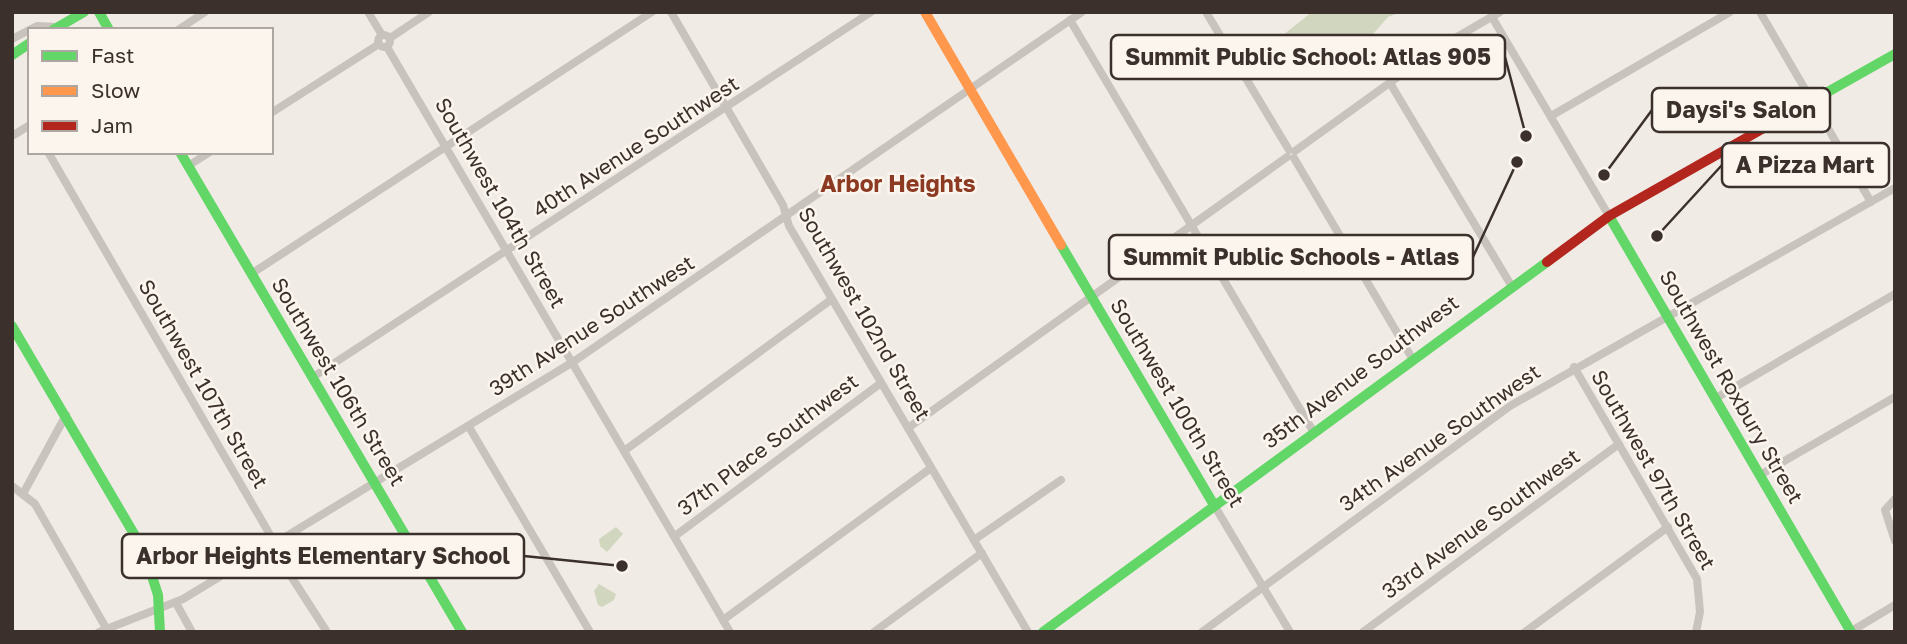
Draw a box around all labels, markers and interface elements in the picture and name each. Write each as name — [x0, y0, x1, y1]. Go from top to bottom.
legend — [28, 28, 273, 154]
callout: Summit Public School: Atlas 905 — [1111, 35, 1505, 79]
text: Fast — [91, 42, 134, 68]
text: Summit Public School: Atlas 905 — [1125, 42, 1491, 70]
street label: 40th Avenue Southwest — [528, 70, 743, 222]
text: Slow — [91, 77, 140, 103]
callout: Daysi's Salon — [1652, 88, 1830, 132]
street label: Southwest 104th Street — [430, 93, 572, 312]
text: Daysi's Salon — [1666, 95, 1816, 123]
text: Jam — [91, 112, 133, 138]
callout: A Pizza Mart — [1722, 143, 1889, 187]
text: A Pizza Mart — [1735, 150, 1875, 178]
district label: Arbor Heights — [820, 169, 976, 197]
street label: Southwest 102nd Street — [793, 202, 937, 425]
callout: Summit Public Schools - Atlas — [1109, 235, 1473, 279]
text: Summit Public Schools - Atlas — [1123, 242, 1459, 270]
street label: 39th Avenue Southwest — [484, 249, 699, 401]
street label: Southwest Roxbury Street — [1654, 265, 1809, 508]
street label: Southwest 106th Street — [266, 273, 411, 490]
street label: Southwest 107th Street — [133, 275, 274, 492]
street label: 35th Avenue Southwest — [1257, 289, 1464, 453]
street label: Southwest 100th Street — [1105, 294, 1250, 511]
street label: 34th Avenue Southwest — [1334, 358, 1545, 516]
street label: Southwest 97th Street — [1586, 365, 1722, 574]
street label: 37th Place Southwest — [672, 368, 863, 521]
street label: 33rd Avenue Southwest — [1376, 443, 1585, 604]
callout: Arbor Heights Elementary School — [122, 534, 524, 578]
text: Arbor Heights Elementary School — [136, 541, 510, 569]

